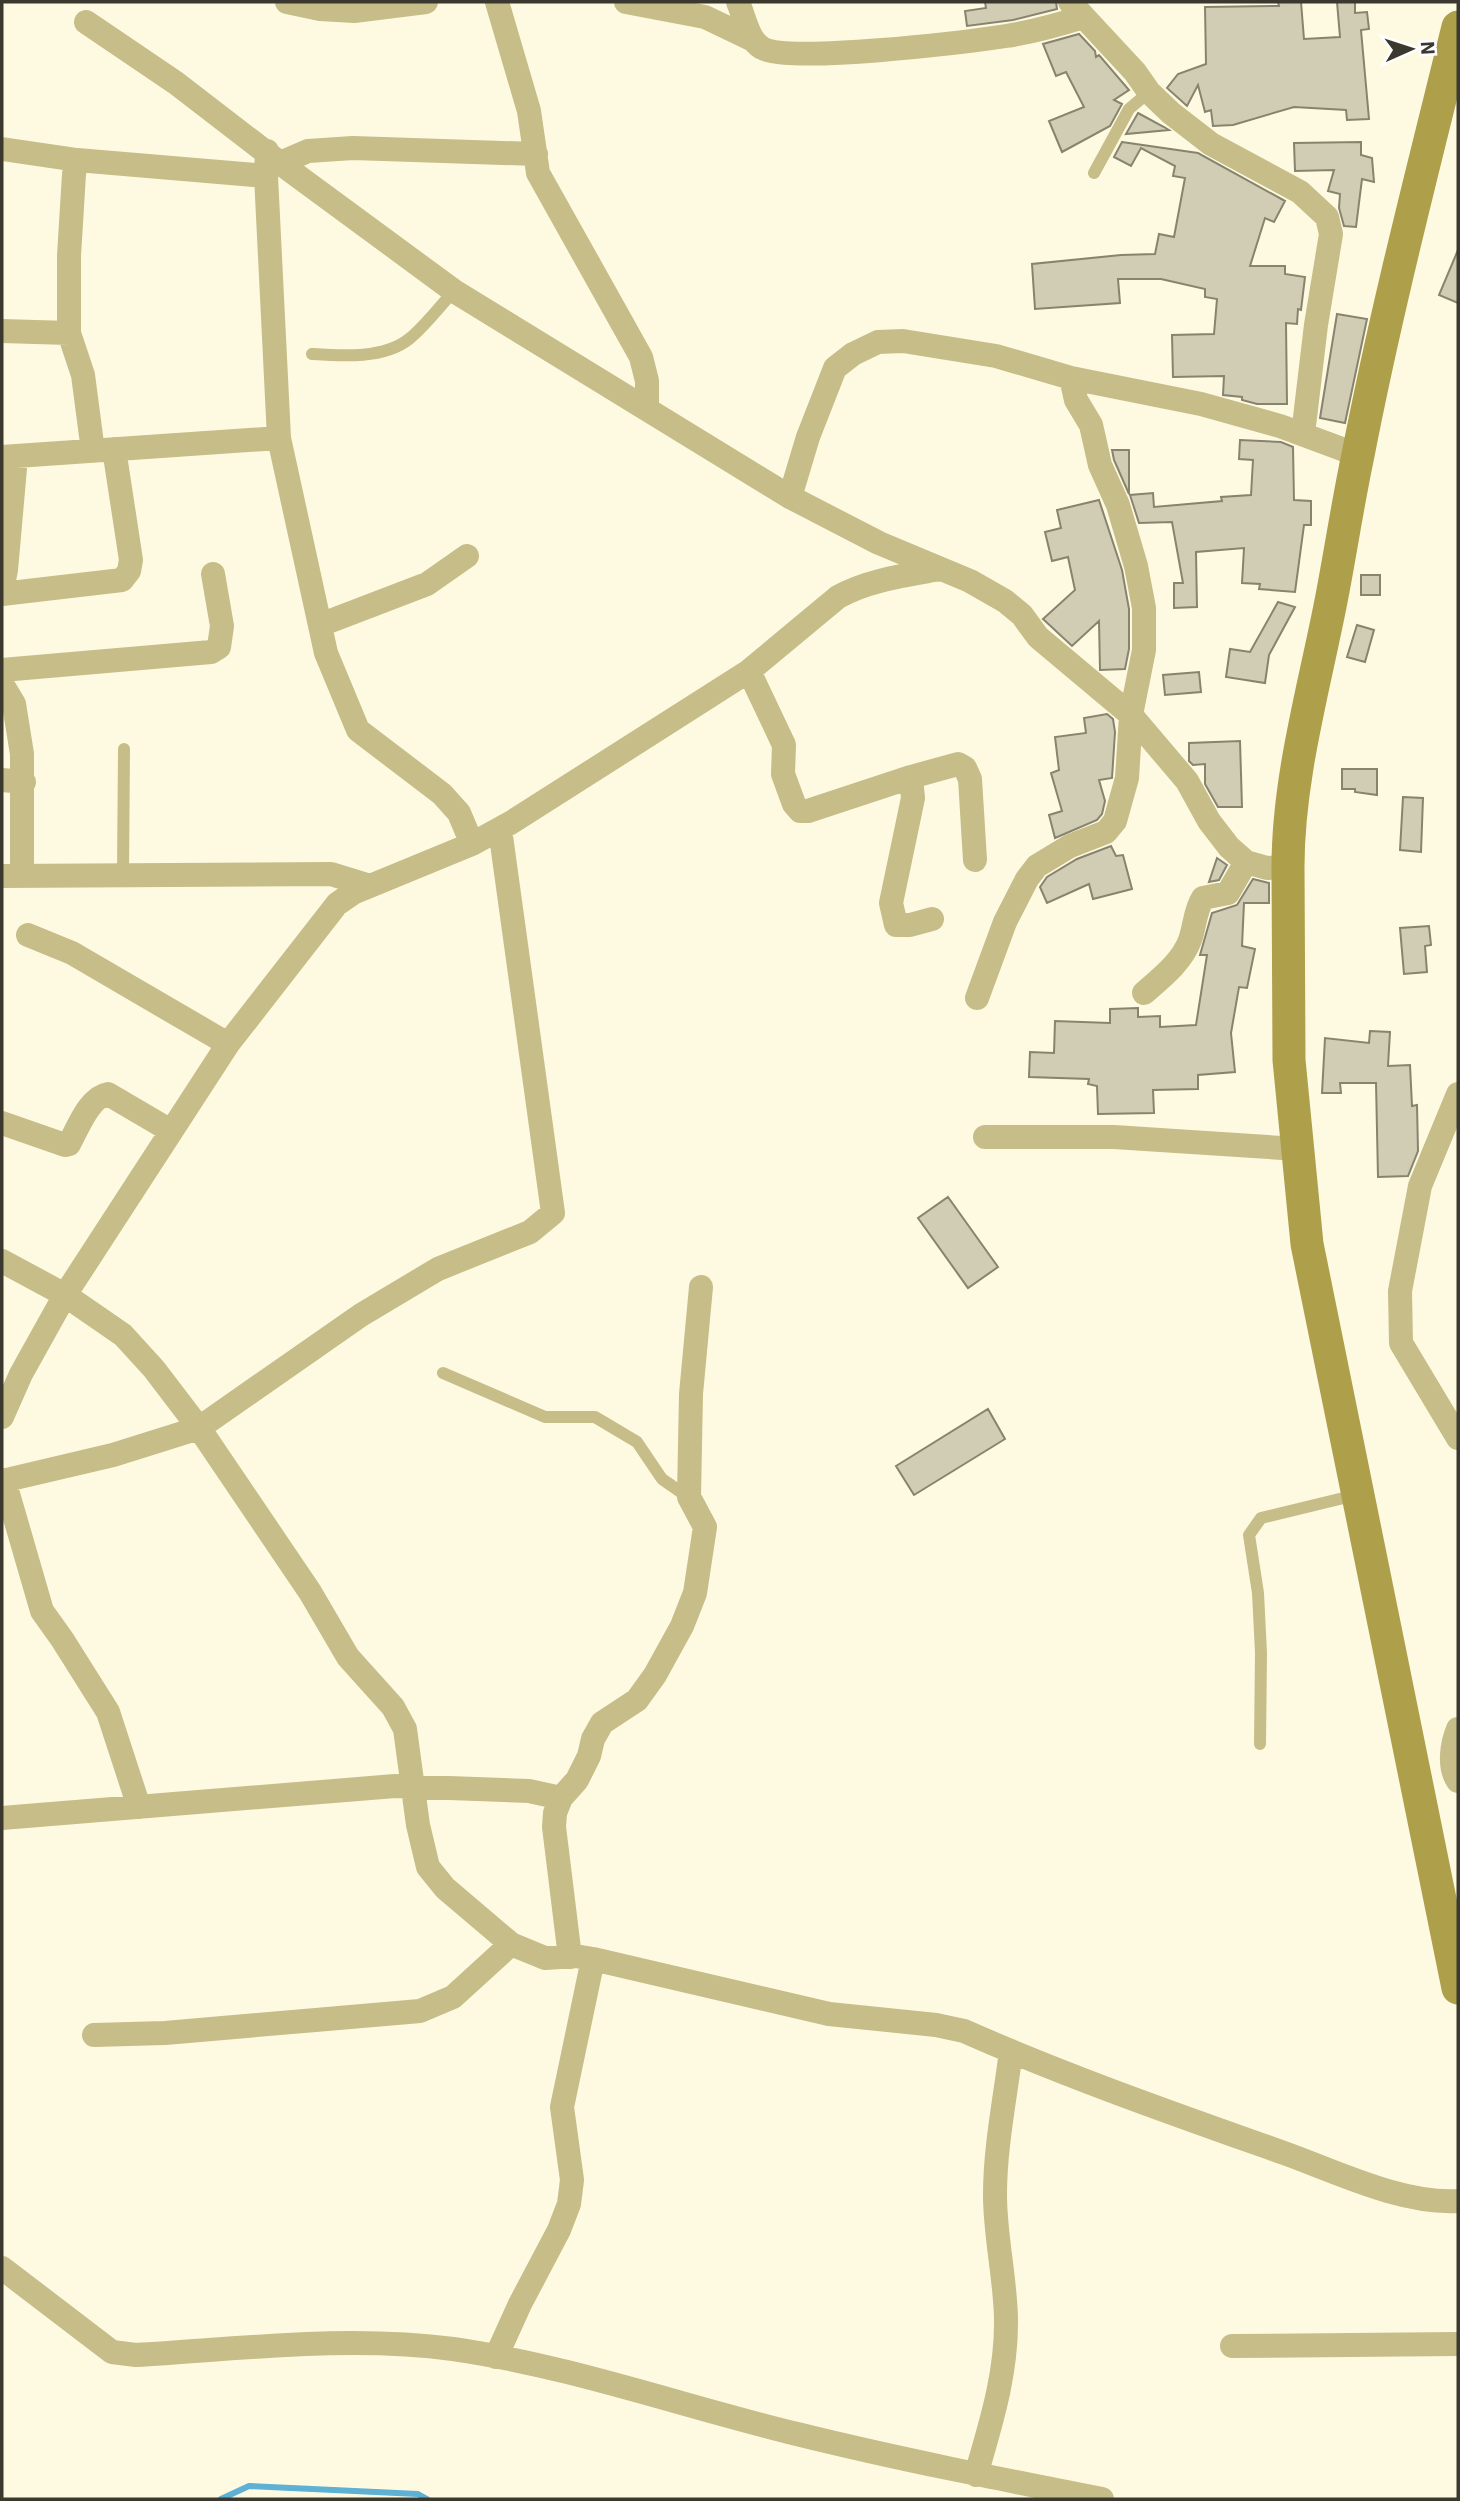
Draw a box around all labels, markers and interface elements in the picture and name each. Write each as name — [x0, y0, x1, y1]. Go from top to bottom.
north arrow — [1376, 14, 1446, 84]
text: N — [1416, 41, 1440, 56]

